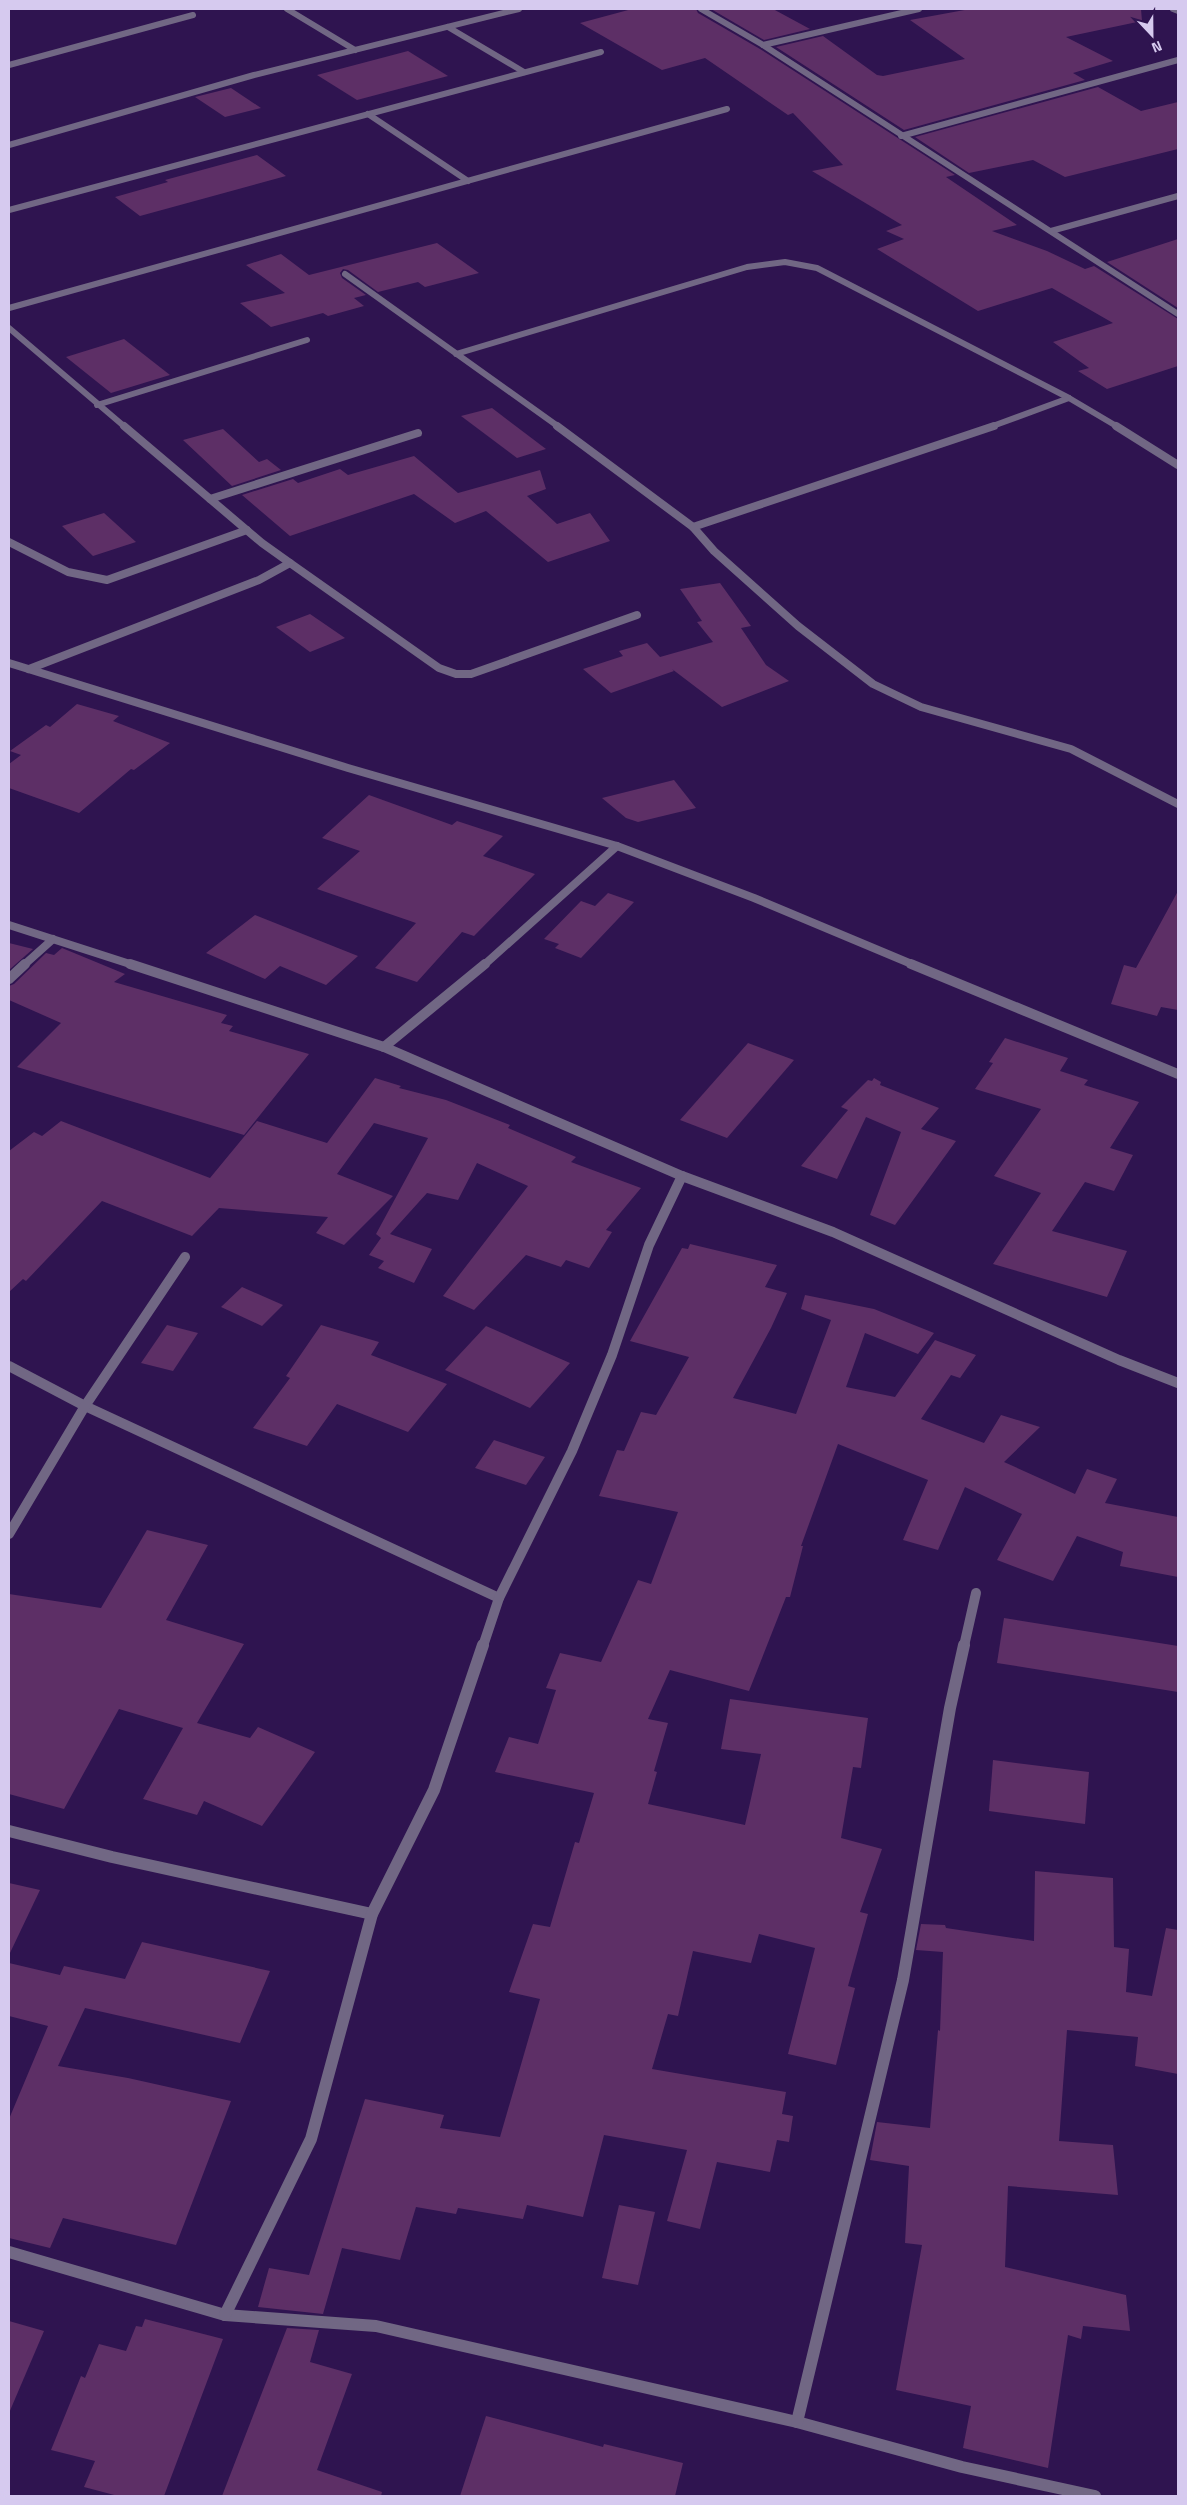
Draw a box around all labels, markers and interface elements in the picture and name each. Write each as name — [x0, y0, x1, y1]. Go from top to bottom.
north arrow — [1127, 10, 1177, 60]
text: N — [1149, 36, 1165, 59]

